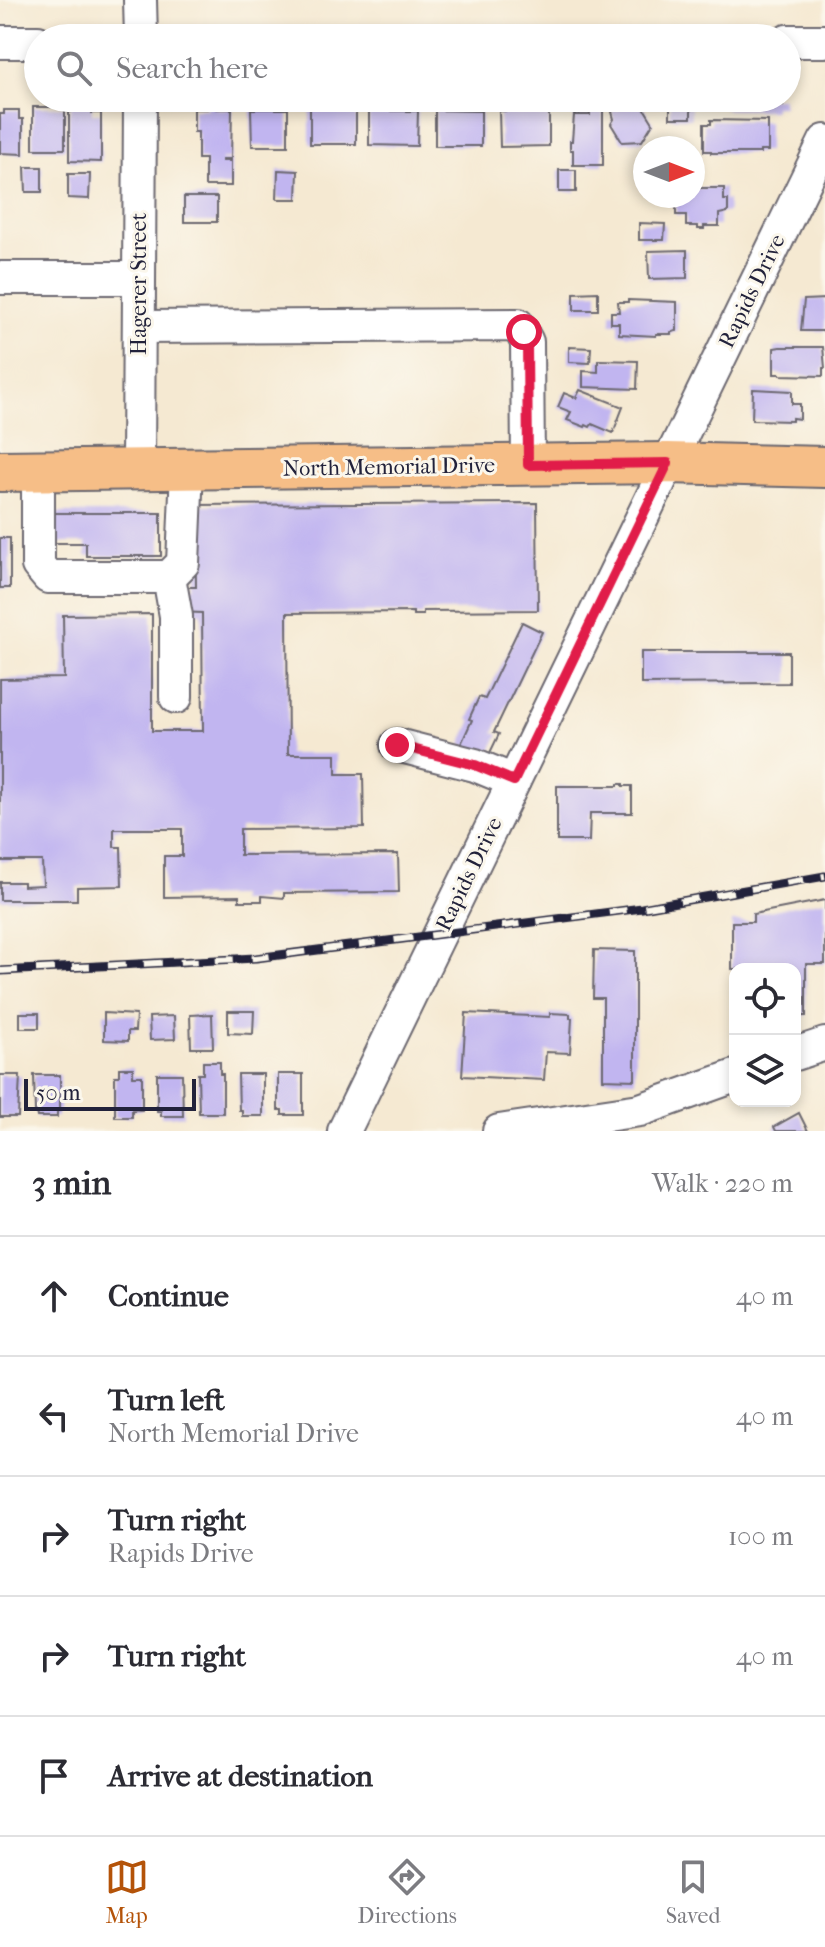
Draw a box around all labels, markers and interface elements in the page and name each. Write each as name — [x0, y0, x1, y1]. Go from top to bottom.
search box — [24, 24, 801, 112]
icon: search — [52, 46, 96, 90]
text: Search here — [116, 51, 268, 86]
north arrow — [633, 136, 705, 208]
street label: Hagerer Street — [126, 213, 152, 355]
street label: Rapids Drive — [713, 230, 791, 352]
route start — [506, 314, 542, 350]
street label: North Memorial Drive — [283, 452, 495, 482]
route end — [379, 727, 415, 763]
street label: Rapids Drive — [430, 813, 508, 935]
map controls — [729, 963, 801, 1107]
button: locate — [729, 963, 801, 1035]
button: layers — [729, 1035, 801, 1107]
scale bar — [24, 1075, 196, 1111]
text: 50 m — [36, 1080, 81, 1106]
text: 3 min — [32, 1163, 111, 1203]
text: Walk · 220 m — [652, 1168, 793, 1199]
icon: ahead — [32, 1274, 76, 1318]
text: Continue — [108, 1279, 229, 1314]
text: 40 m — [736, 1281, 793, 1312]
text: Turn left — [108, 1383, 225, 1418]
icon: left — [32, 1394, 76, 1438]
text: 40 m — [736, 1401, 793, 1432]
text: North Memorial Drive — [108, 1418, 359, 1449]
text: Turn right — [108, 1503, 246, 1538]
icon: right — [32, 1514, 76, 1558]
text: 100 m — [728, 1521, 793, 1552]
text: Rapids Drive — [108, 1538, 254, 1569]
icon: right — [32, 1634, 76, 1678]
text: Turn right — [108, 1639, 246, 1674]
text: 40 m — [736, 1641, 793, 1672]
icon: arrive — [32, 1754, 76, 1798]
text: Arrive at destination — [108, 1759, 373, 1794]
tab: Map — [105, 1855, 149, 1929]
tab: Directions — [358, 1855, 457, 1929]
tab: Saved — [666, 1855, 720, 1929]

